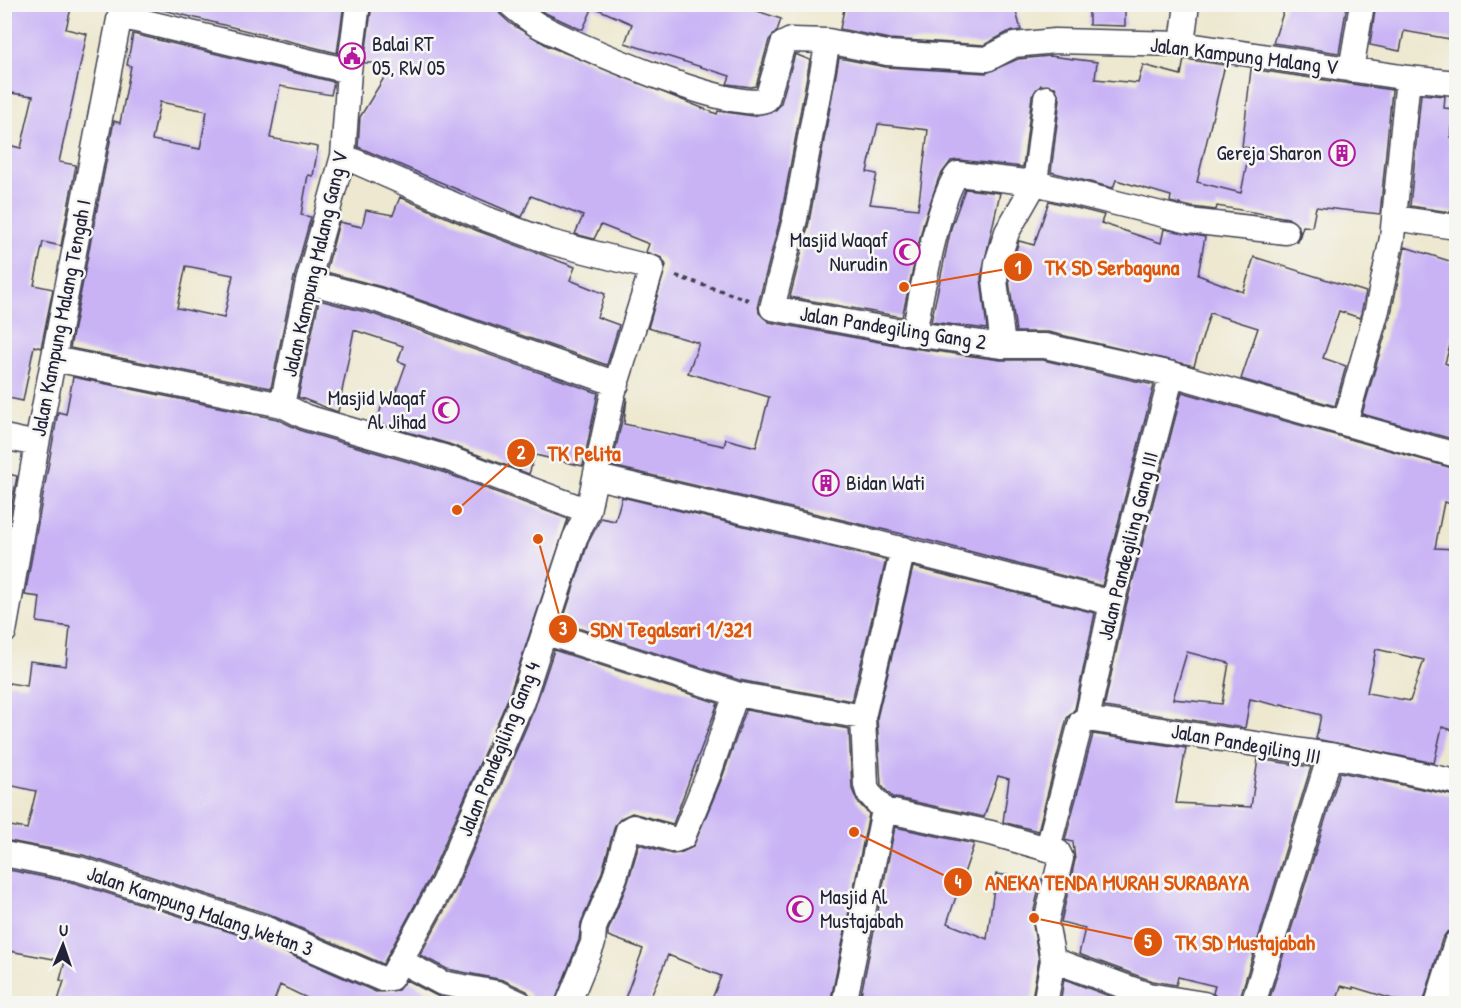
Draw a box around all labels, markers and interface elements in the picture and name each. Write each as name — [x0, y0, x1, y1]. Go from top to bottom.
place label: Balai RT 05, RW 05 — [372, 29, 445, 82]
street label: Jalan Kampung Malang V — [1149, 30, 1340, 81]
public building icon: Balai RT 05, RW 05 — [337, 41, 367, 71]
place label: Gereja Sharon — [1216, 138, 1322, 167]
building icon: Gereja Sharon — [1327, 138, 1357, 168]
street label: Jalan Kampung Malang Gang V — [274, 148, 355, 380]
street label: Jalan Kampung Malang Tengah I — [23, 197, 98, 439]
place label: Masjid Waqaf Nurudin — [790, 225, 888, 278]
mosque icon: Masjid Waqaf Nurudin — [892, 237, 922, 267]
callout: TK SD Serbaguna — [1003, 247, 1192, 287]
text: TK SD Serbaguna — [1044, 252, 1180, 283]
text: 1 — [1015, 255, 1022, 280]
street label: Jalan Pandegiling Gang 2 — [798, 298, 989, 357]
place label: Masjid Waqaf Al Jihad — [328, 383, 426, 436]
mosque icon: Masjid Waqaf Al Jihad — [431, 395, 461, 425]
callout: TK Pelita — [506, 433, 633, 473]
text: TK Pelita — [546, 438, 621, 468]
text: 2 — [517, 440, 526, 465]
street label: Jalan Pandegiling Gang III — [1090, 449, 1165, 643]
building icon: Bidan Wati — [811, 468, 841, 498]
place label: Bidan Wati — [846, 468, 925, 497]
callout: SDN Tegalsari 1/321 — [548, 609, 763, 649]
text: SDN Tegalsari 1/321 — [590, 614, 752, 645]
text: 3 — [559, 616, 567, 641]
street label: Jalan Pandegiling Gang 4 — [450, 657, 547, 841]
street label: Jalan Pandegiling III — [1169, 716, 1323, 771]
street label: Jalan Kampung Malang Wetan 3 — [83, 858, 317, 963]
callout: ANEKA TENDA MURAH SURABAYA — [943, 862, 1261, 902]
text: ANEKA TENDA MURAH SURABAYA — [985, 867, 1249, 897]
text: 4 — [955, 869, 962, 894]
place label: Masjid Al Mustajabah — [820, 882, 903, 935]
mosque icon: Masjid Al Mustajabah — [785, 894, 815, 924]
north arrow — [33, 915, 93, 975]
text: U — [59, 919, 68, 941]
callout: TK SD Mustajabah — [1133, 922, 1327, 962]
text: TK SD Mustajabah — [1174, 927, 1316, 957]
text: 5 — [1144, 929, 1152, 954]

